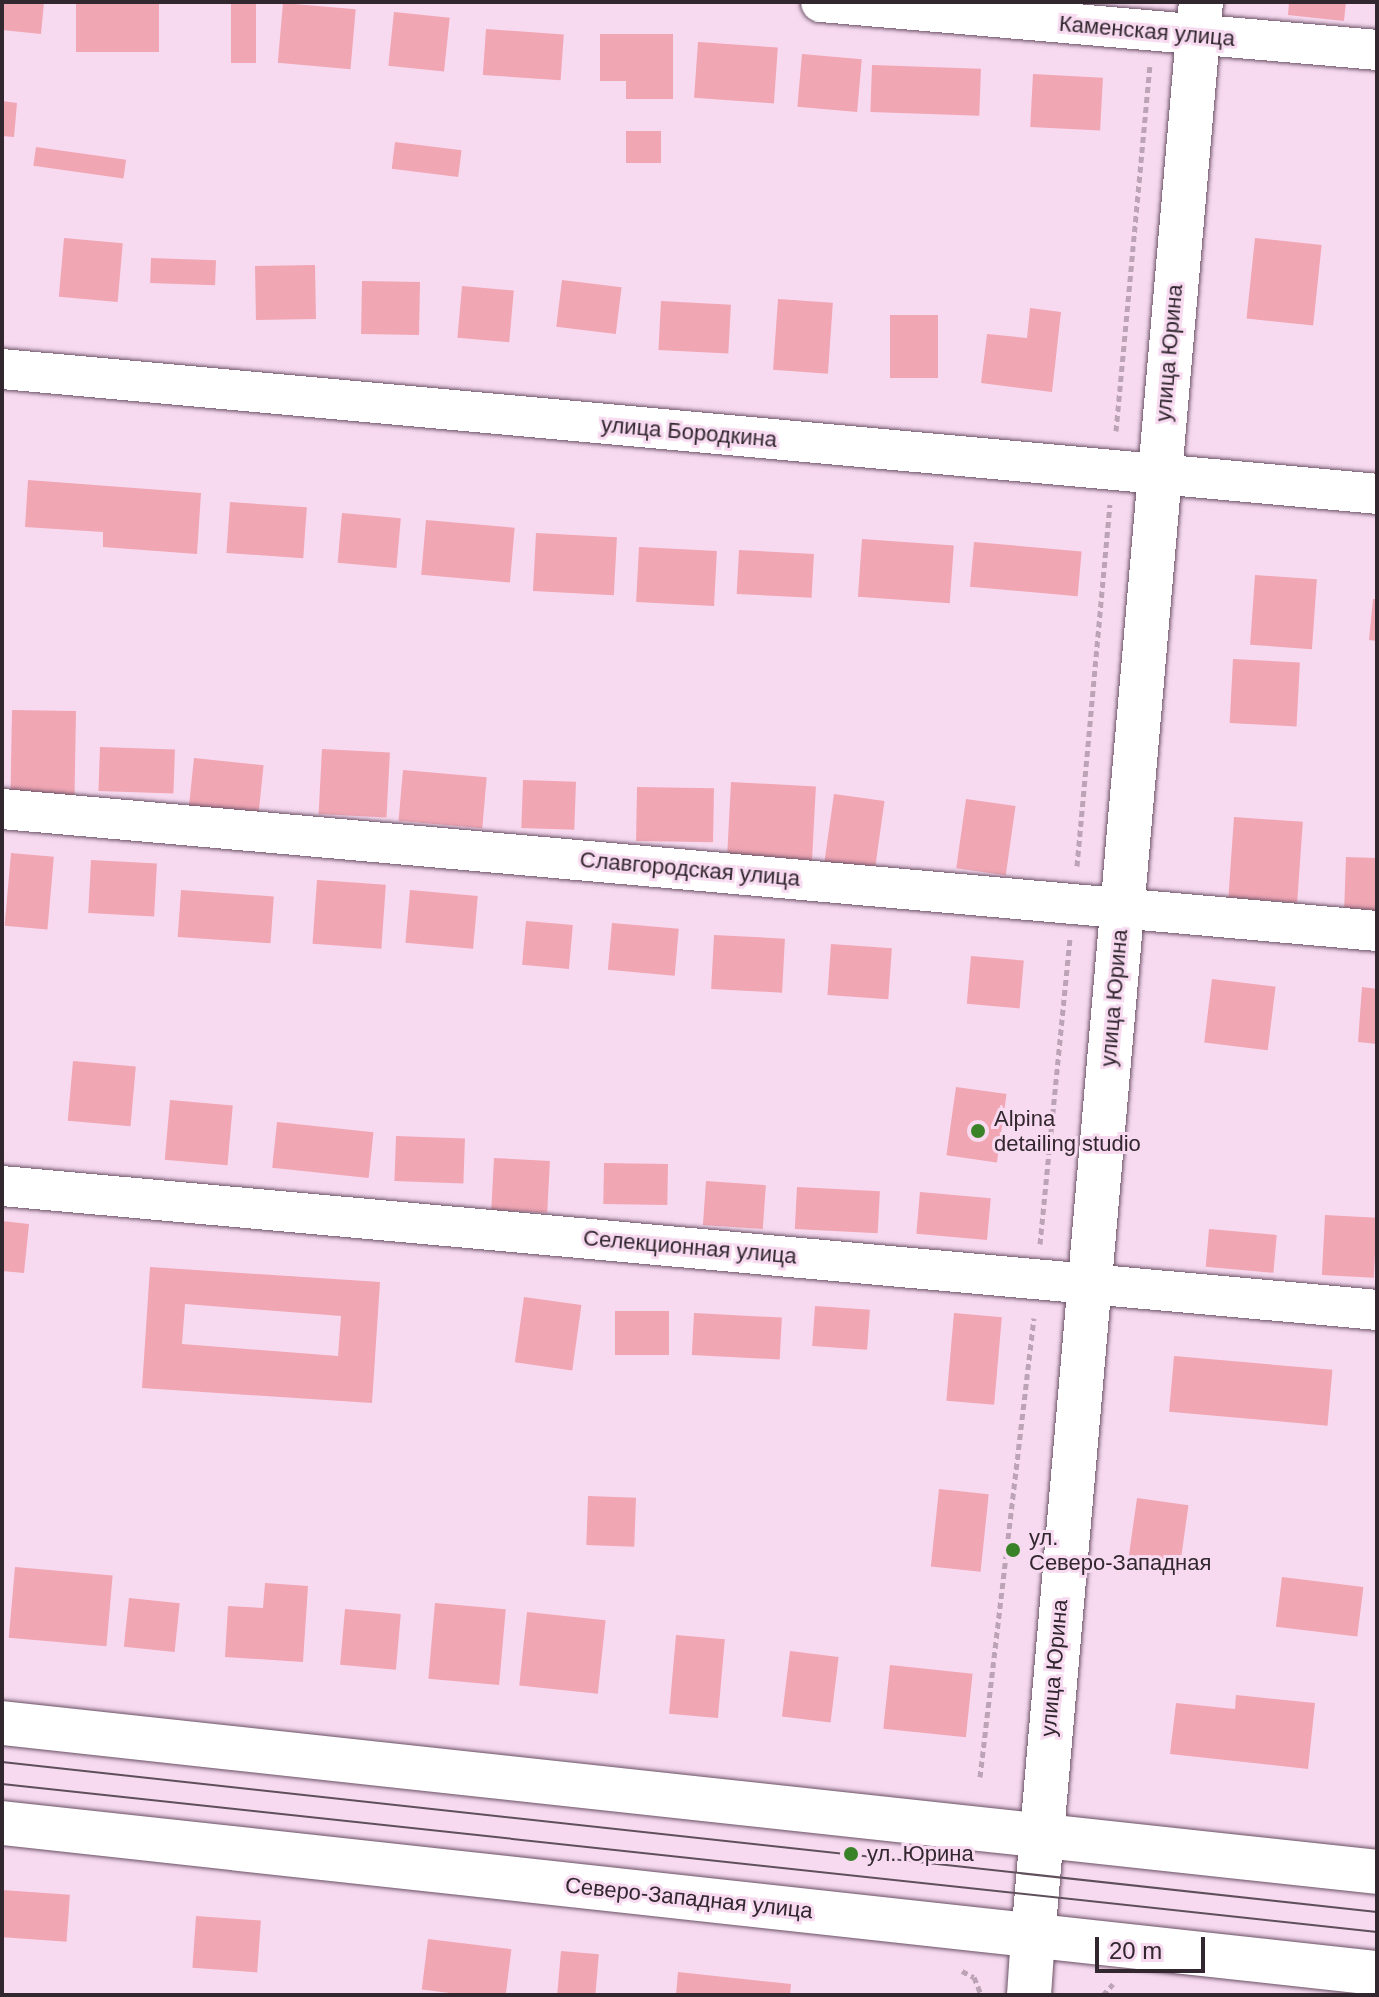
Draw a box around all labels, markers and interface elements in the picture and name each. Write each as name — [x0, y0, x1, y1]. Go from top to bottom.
street label: Каменская улица — [1058, 10, 1236, 52]
street label: улица Юрина — [1150, 283, 1188, 423]
street label: улица Бородкина — [600, 411, 778, 453]
street label: Славгородская улица — [579, 846, 801, 892]
street label: улица Юрина — [1095, 928, 1133, 1068]
place label: Alpina detailing studio — [994, 1105, 1141, 1156]
marker: Alpina detailing studio — [969, 1122, 987, 1140]
street label: Селекционная улица — [582, 1225, 798, 1269]
place label: ул. Северо-Западная — [1029, 1524, 1211, 1576]
marker: ул. Северо-Западная — [1004, 1541, 1022, 1559]
street label: улица Юрина — [1035, 1598, 1073, 1738]
place label: ул. Юрина — [867, 1841, 974, 1867]
marker: ул. Юрина — [842, 1845, 860, 1863]
street label: Северо-Западная улица — [564, 1872, 814, 1924]
scale bar — [1099, 1921, 1209, 1971]
text: 20 m — [1109, 1937, 1162, 1964]

